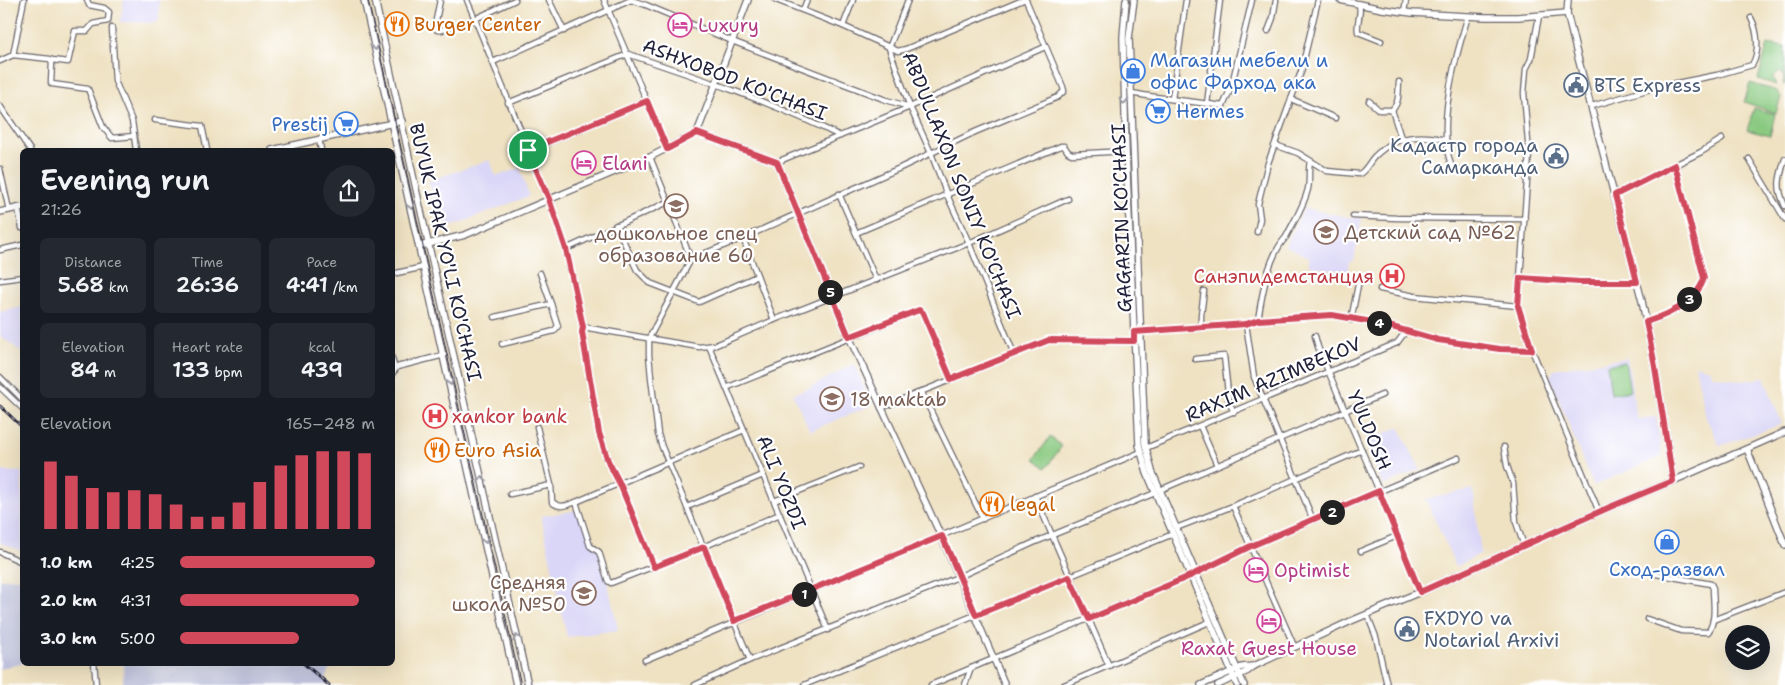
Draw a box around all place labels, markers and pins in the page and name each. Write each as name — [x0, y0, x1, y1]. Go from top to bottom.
restaurant icon: Burger Center — [384, 11, 410, 37]
place label: Burger Center — [414, 12, 542, 37]
hotel icon: Luxury — [667, 12, 693, 38]
place label: Luxury — [698, 13, 759, 38]
place label: Магазин мебели и офис Фарход ака — [1150, 48, 1328, 95]
shop icon: Магазин мебели и офис Фарход ака — [1120, 58, 1146, 84]
public building icon: BTS Express — [1563, 72, 1589, 98]
place label: BTS Express — [1594, 73, 1701, 98]
supermarket icon: Hermes — [1145, 98, 1171, 124]
place label: Hermes — [1176, 99, 1245, 124]
supermarket icon: Prestij — [333, 111, 359, 137]
place label: Prestij — [272, 112, 328, 137]
pin — [507, 129, 549, 171]
place label: Кадастр города Самарканда — [1390, 133, 1538, 180]
public building icon: Кадастр города Самарканда — [1543, 143, 1569, 169]
hotel icon: Elani — [571, 150, 597, 176]
place label: Elani — [602, 151, 648, 176]
school or university icon: дошкольное спец образование 60 — [663, 193, 689, 219]
school or university icon: Детский сад №62 — [1313, 219, 1339, 245]
place label: Детский сад №62 — [1344, 220, 1516, 245]
place label: дошкольное спец образование 60 — [594, 221, 758, 268]
hospital icon: Санэпидемстанция — [1379, 263, 1405, 289]
place label: Санэпидемстанция — [1193, 264, 1374, 289]
pin: 5 — [818, 280, 842, 304]
pin: 3 — [1676, 286, 1702, 312]
pin: 4 — [1366, 310, 1392, 336]
school or university icon: 18 maktab — [819, 386, 845, 412]
place label: 18 maktab — [850, 387, 947, 412]
hospital icon: xankor bank — [422, 403, 448, 429]
place label: xankor bank — [452, 404, 567, 429]
restaurant icon: Euro Asia — [424, 437, 450, 463]
place label: Euro Asia — [454, 438, 542, 463]
restaurant icon: legal — [979, 491, 1005, 517]
place label: legal — [1010, 492, 1055, 517]
pin: 2 — [1320, 500, 1344, 524]
shop icon: Сход-развал — [1654, 529, 1680, 555]
hotel icon: Optimist — [1243, 557, 1269, 583]
place label: Сход-развал — [1609, 557, 1725, 582]
place label: Optimist — [1274, 558, 1350, 583]
place label: Средняя школа №50 — [452, 570, 566, 617]
school or university icon: Средняя школа №50 — [571, 580, 597, 606]
pin: 1 — [792, 582, 816, 606]
place label: FXDYO va Notarial Arxivi — [1424, 606, 1559, 653]
hotel icon: Raxat Guest House — [1256, 608, 1282, 634]
public building icon: FXDYO va Notarial Arxivi — [1394, 616, 1420, 642]
place label: Raxat Guest House — [1181, 636, 1357, 661]

